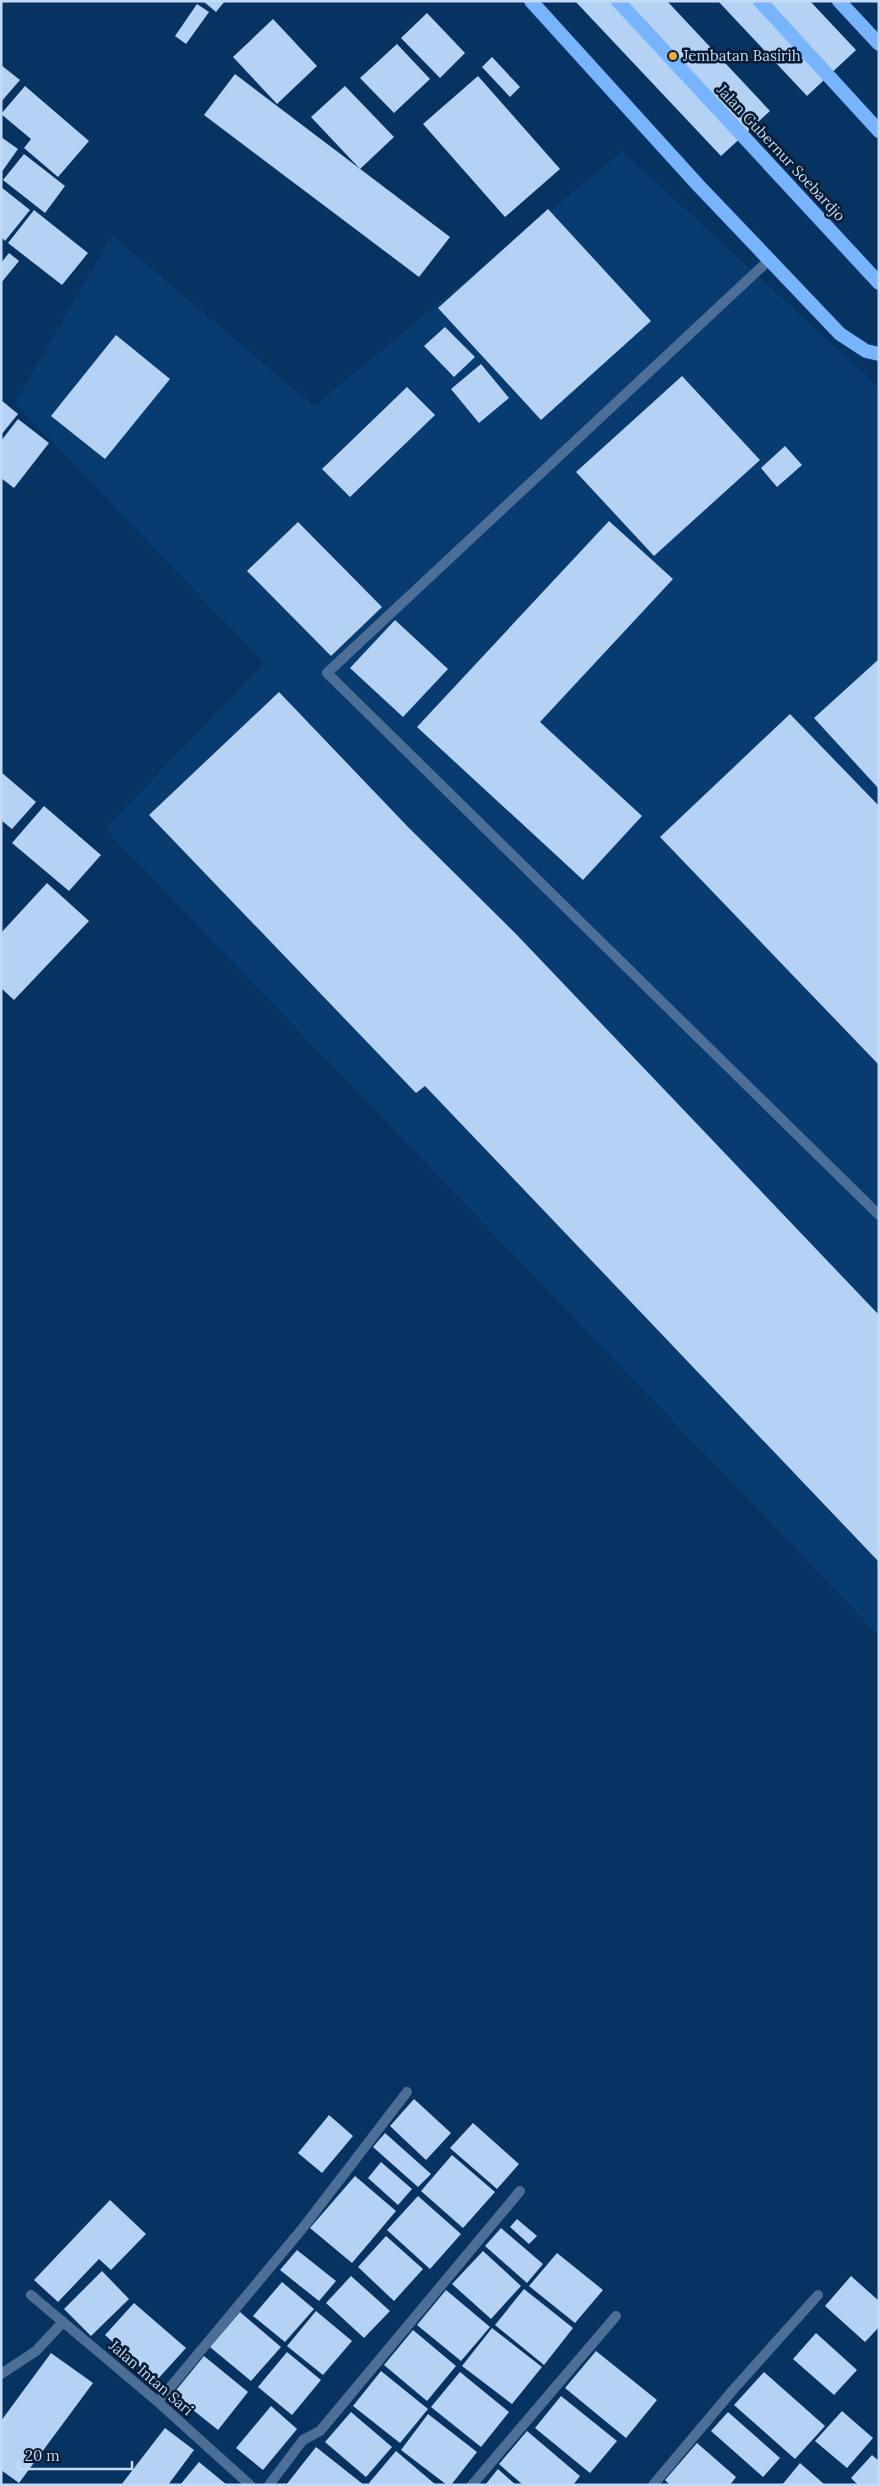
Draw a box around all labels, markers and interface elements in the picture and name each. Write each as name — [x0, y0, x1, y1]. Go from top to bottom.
place label: Jembatan Basirih — [682, 46, 801, 65]
marker: Jembatan Basirih — [667, 50, 679, 62]
street label: Jalan Gubernur Soebardjo — [712, 80, 850, 225]
street label: Jalan Intan Sari — [105, 2335, 197, 2419]
scale bar — [18, 2438, 131, 2470]
text: 20 m — [25, 2446, 60, 2465]

